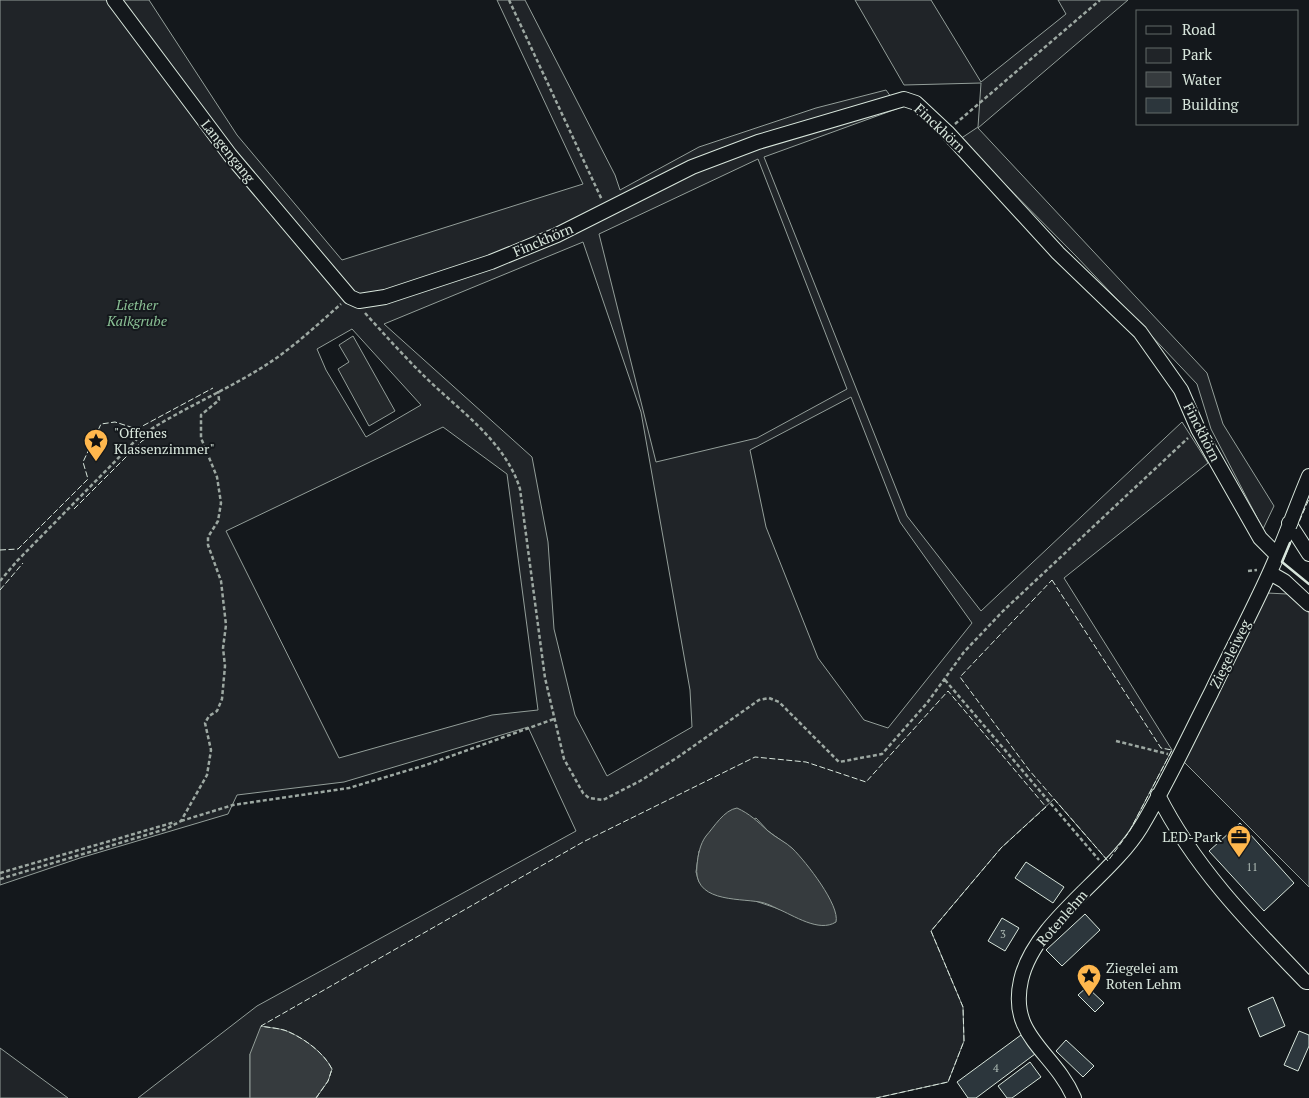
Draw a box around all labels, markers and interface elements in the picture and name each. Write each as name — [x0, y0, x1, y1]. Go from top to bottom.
legend — [1136, 10, 1299, 125]
text: Road — [1182, 19, 1215, 39]
text: Park — [1182, 44, 1212, 64]
text: Water — [1182, 69, 1222, 89]
text: Building — [1182, 94, 1240, 114]
street label: Finckhörn — [911, 99, 971, 157]
street label: Langengang — [197, 115, 260, 187]
street label: Finckhörn — [510, 218, 576, 261]
park label: Liether Kalkgrube — [106, 295, 168, 330]
street label: Finckhörn — [1180, 399, 1226, 465]
place label: "Offenes Klassenzimmer" — [114, 423, 215, 458]
place icon: "Offenes Klassenzimmer" — [83, 428, 109, 462]
street label: Ziegeleiweg — [1205, 616, 1255, 691]
office icon: LED-Park — [1226, 824, 1252, 858]
place label: LED-Park — [1162, 827, 1223, 846]
house number: 11 — [1246, 860, 1258, 874]
street label: Rotenlehm — [1032, 886, 1091, 950]
house number: 3 — [1000, 927, 1006, 941]
place label: Ziegelei am Roten Lehm — [1106, 958, 1181, 993]
place icon: Ziegelei am Roten Lehm — [1076, 963, 1102, 997]
house number: 4 — [993, 1061, 999, 1075]

